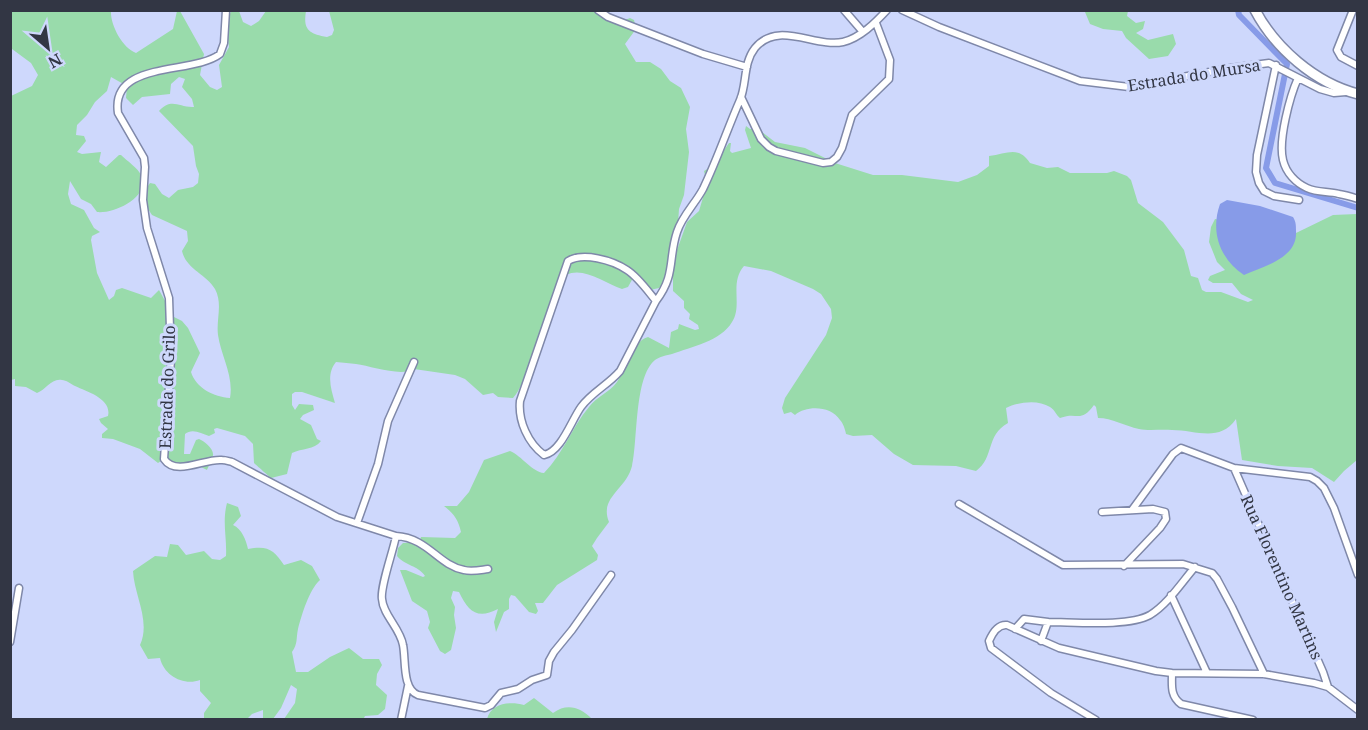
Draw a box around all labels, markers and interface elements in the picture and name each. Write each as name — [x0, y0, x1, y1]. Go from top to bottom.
north arrow — [18, 18, 78, 78]
text: N — [44, 48, 66, 74]
street label: Estrada do Mursa — [1126, 54, 1262, 96]
street label: Estrada do Grilo — [154, 325, 180, 449]
street label: Rua Florentino Martins — [1236, 491, 1328, 663]

